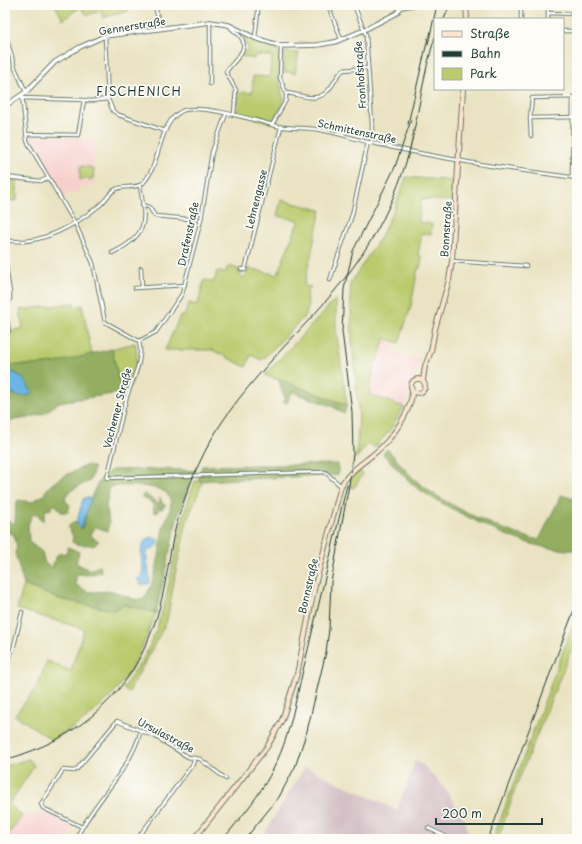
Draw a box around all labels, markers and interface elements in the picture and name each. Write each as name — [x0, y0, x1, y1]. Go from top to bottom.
street label: Gennerstraße — [97, 13, 166, 38]
legend — [434, 18, 564, 90]
text: Straße — [470, 24, 510, 42]
street label: Fronhofstraße — [350, 41, 369, 109]
text: Bahn — [470, 44, 501, 62]
text: Park — [470, 64, 497, 82]
district label: FISCHENICH — [96, 82, 182, 100]
street label: Schmittenstraße — [316, 115, 398, 146]
street label: Lehnengasse — [241, 168, 270, 230]
street label: Drafenstraße — [173, 200, 202, 268]
street label: Bonnstraße — [436, 200, 455, 258]
street label: Vochemer Straße — [99, 366, 134, 450]
street label: Bonnstraße — [294, 557, 321, 615]
street label: Ursulastraße — [135, 713, 197, 756]
scale bar — [436, 800, 542, 826]
text: 200 m — [442, 804, 482, 822]

